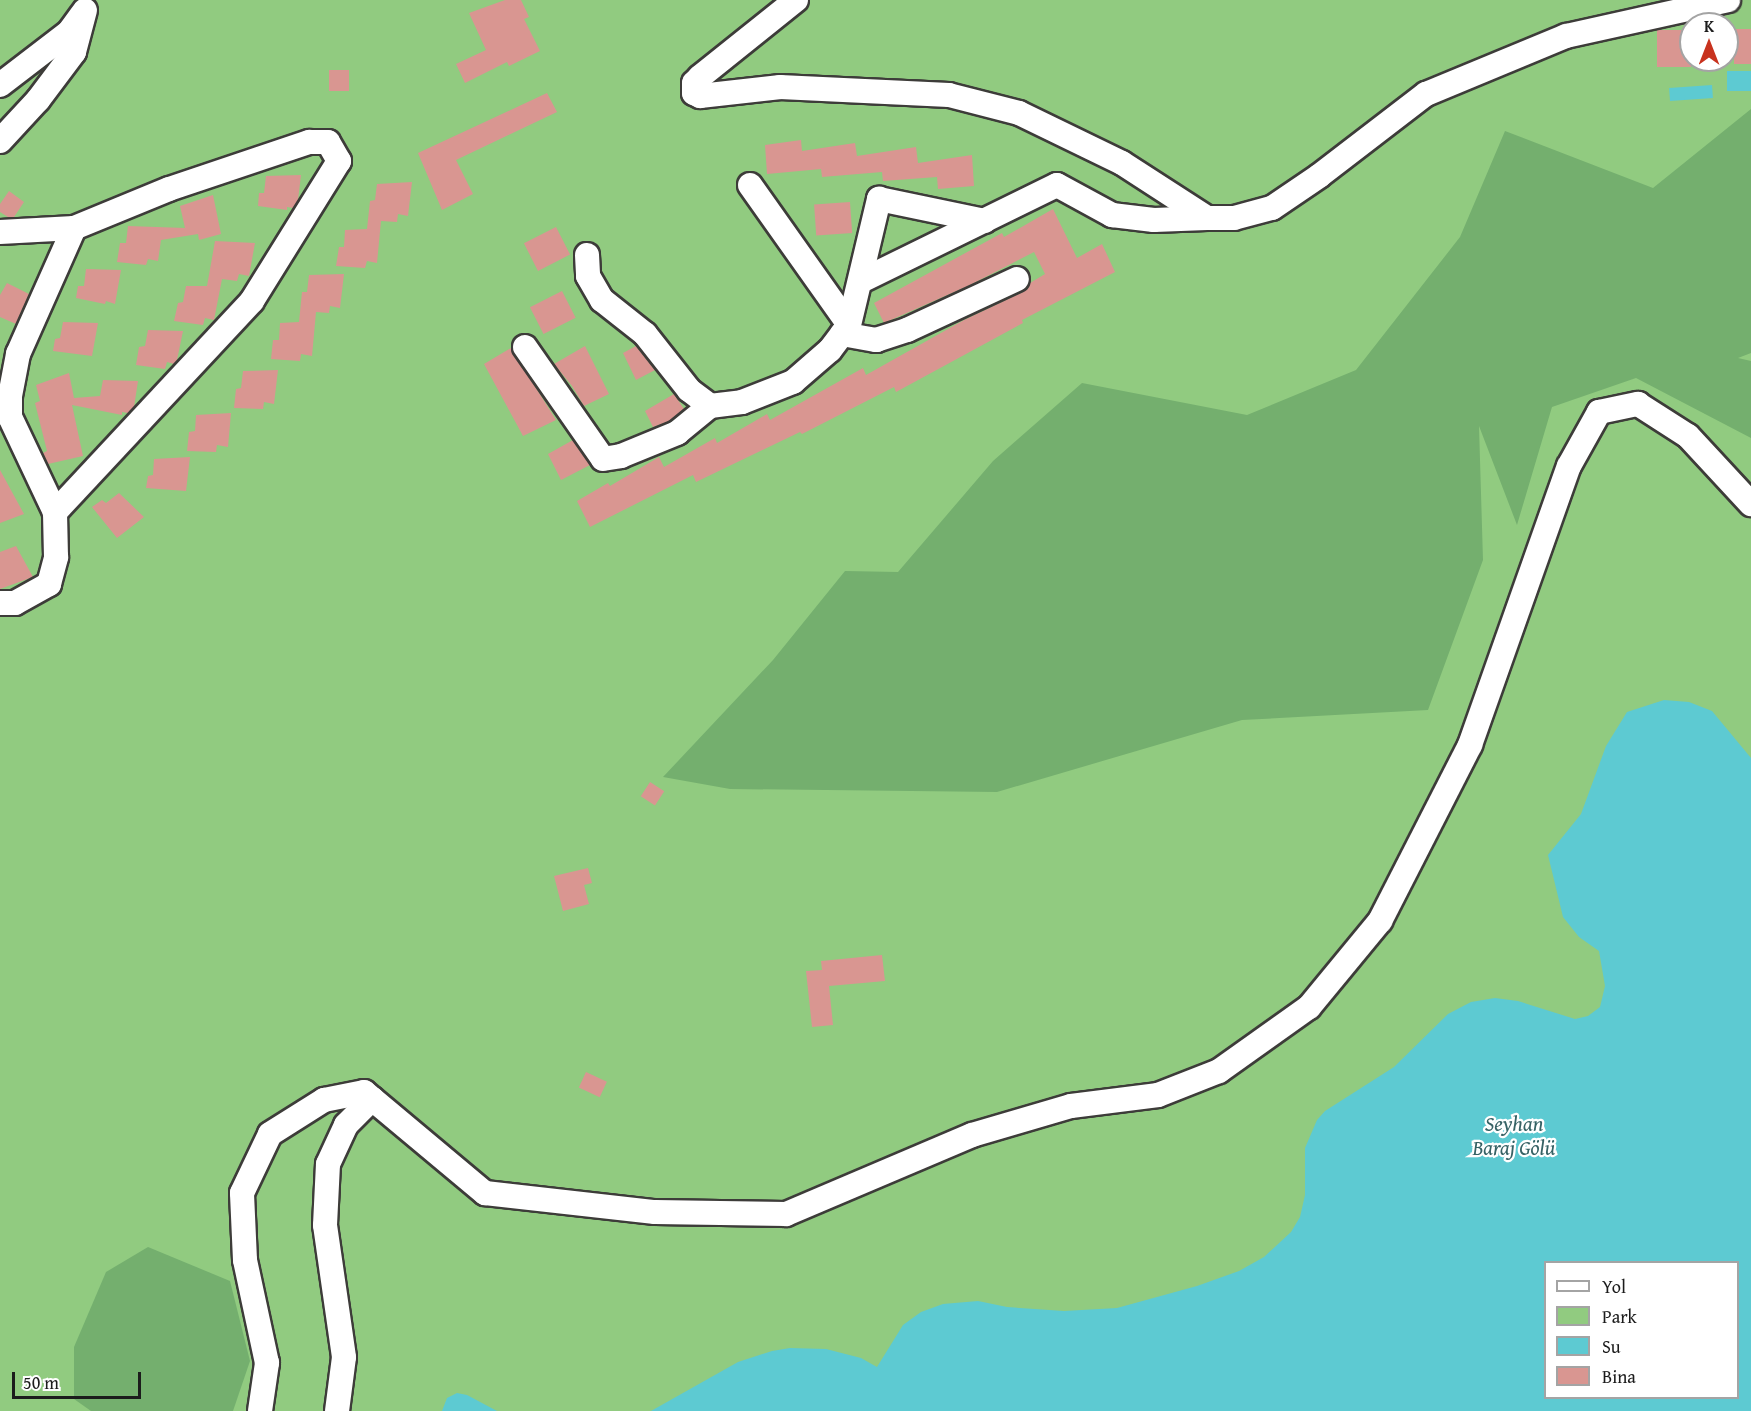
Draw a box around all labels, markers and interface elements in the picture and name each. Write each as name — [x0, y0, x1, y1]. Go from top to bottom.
north arrow — [1679, 12, 1739, 72]
text: K — [1704, 14, 1714, 38]
water label: Seyhan Baraj Gölü — [1473, 1111, 1555, 1161]
legend — [1544, 1261, 1739, 1399]
text: Yol — [1602, 1273, 1626, 1300]
text: Park — [1602, 1303, 1637, 1330]
text: Su — [1602, 1333, 1621, 1360]
scale bar — [15, 1360, 144, 1398]
text: Bina — [1602, 1363, 1636, 1390]
text: 50 m — [23, 1369, 59, 1396]

